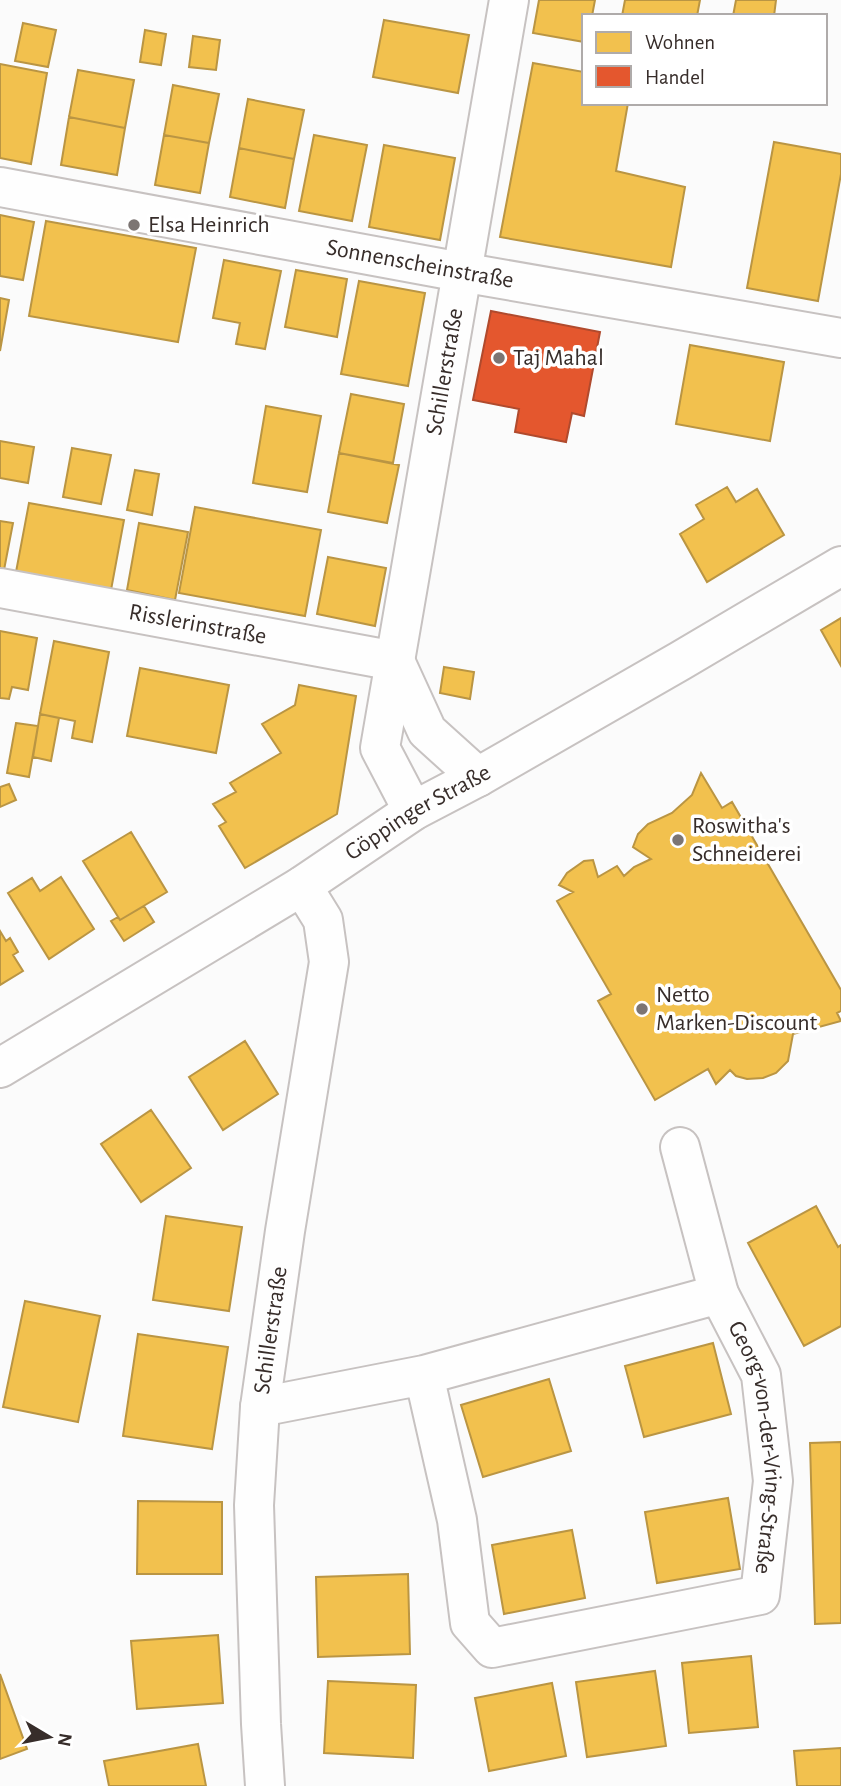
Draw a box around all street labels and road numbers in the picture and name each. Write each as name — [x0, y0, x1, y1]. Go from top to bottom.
street label: Sonnenscheinstraße — [324, 235, 515, 293]
street label: Schillerstraße — [422, 306, 468, 437]
street label: Risslerinstraße — [127, 600, 268, 649]
street label: Göppinger Straße — [341, 760, 495, 865]
street label: Schillerstraße — [250, 1265, 292, 1396]
street label: Georg-von-der-Vring-Straße — [723, 1317, 785, 1575]

